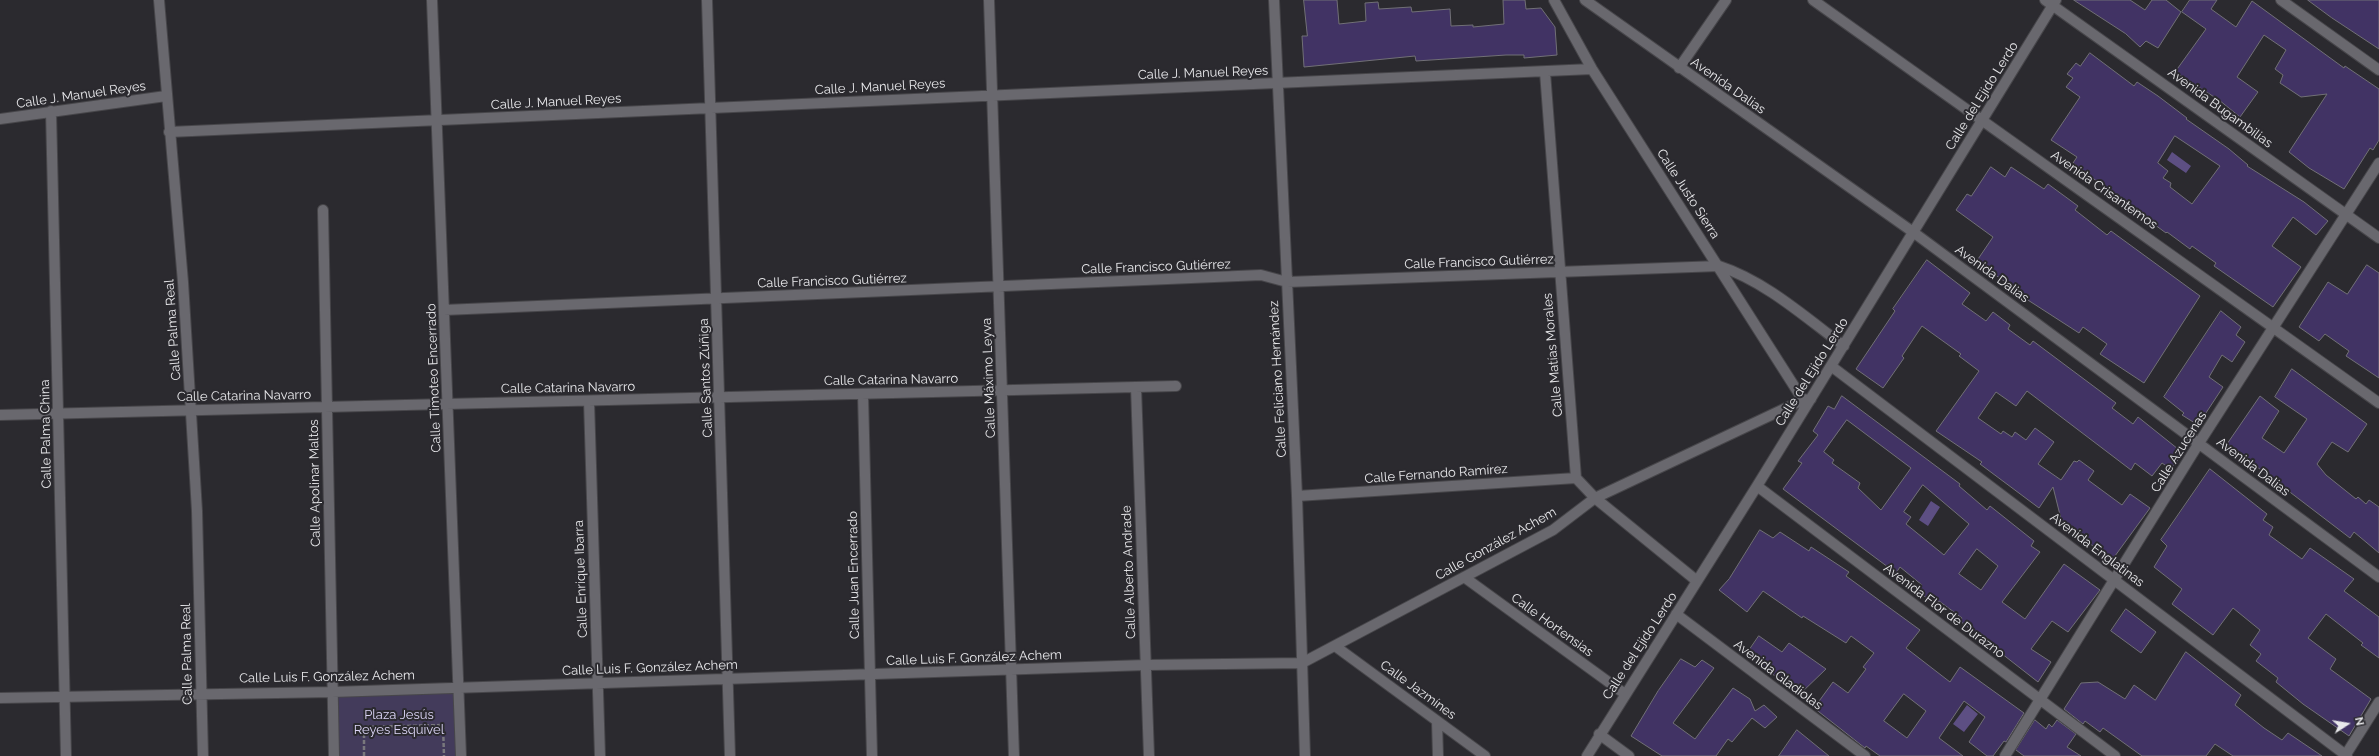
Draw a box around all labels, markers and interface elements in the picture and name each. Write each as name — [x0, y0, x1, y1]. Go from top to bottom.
street label: Calle del Ejido Lerdo — [1942, 39, 2022, 153]
street label: Avenida Dalias — [1688, 54, 1768, 118]
street label: Calle J. Manuel Reyes — [1137, 63, 1269, 83]
street label: Avenida Bugambilias — [2165, 65, 2275, 151]
street label: Calle J. Manuel Reyes — [814, 76, 946, 98]
street label: Calle J. Manuel Reyes — [15, 78, 147, 112]
street label: Calle J. Manuel Reyes — [490, 91, 622, 113]
street label: Calle Justo Sierra — [1653, 146, 1723, 242]
street label: Avenida Crisantemos — [2048, 147, 2160, 233]
street label: Avenida Dalias — [1952, 242, 2032, 306]
street label: Calle Francisco Gutiérrez — [1404, 252, 1554, 272]
street label: Calle Francisco Gutiérrez — [1081, 257, 1231, 277]
street label: Calle Francisco Gutiérrez — [757, 271, 907, 291]
street label: Calle Palma Real — [162, 279, 184, 381]
street label: Calle Matías Morales — [1540, 292, 1566, 418]
street label: Calle Feliciano Hernández — [1266, 300, 1290, 458]
street label: Calle Timoteo Encerrado — [424, 303, 444, 453]
street label: Calle del Ejido Lerdo — [1772, 315, 1852, 429]
street label: Calle Máximo Leyva — [979, 317, 999, 439]
street label: Calle Santos Zúñiga — [696, 318, 716, 438]
street label: Calle Catarina Navarro — [824, 371, 958, 389]
street label: Calle Palma China — [37, 379, 55, 489]
street label: Calle Catarina Navarro — [501, 379, 635, 397]
street label: Calle Catarina Navarro — [177, 387, 311, 405]
street label: Calle Azucenas — [2148, 409, 2210, 495]
street label: Calle Apolinar Maltos — [306, 419, 324, 547]
street label: Avenida Dalias — [2213, 434, 2293, 500]
street label: Calle Fernando Ramírez — [1364, 461, 1508, 487]
street label: Calle González Achem — [1433, 504, 1559, 584]
street label: Calle Alberto Andrade — [1119, 505, 1139, 639]
street label: Avenida Englatinas — [2047, 510, 2147, 590]
street label: Calle Juan Encerrado — [845, 511, 863, 639]
street label: Calle Enrique Ibarra — [571, 520, 591, 638]
street label: Avenida Flor de Durazno — [1880, 560, 2008, 662]
street label: Calle del Ejido Lerdo — [1600, 589, 1680, 703]
street label: Calle Hortensias — [1508, 590, 1596, 660]
street label: Calle Palma Real — [178, 603, 196, 705]
street label: Avenida Gladiolas — [1731, 637, 1825, 713]
street label: Calle Luis F. González Achem — [886, 647, 1062, 669]
street label: Calle Luis F. González Achem — [562, 657, 738, 679]
street label: Calle Jazmínes — [1377, 657, 1459, 723]
street label: Calle Luis F. González Achem — [239, 668, 415, 686]
north arrow — [2327, 704, 2367, 744]
park label: Plaza Jesús Reyes Esquivel — [354, 707, 444, 738]
text: N — [2352, 716, 2366, 727]

